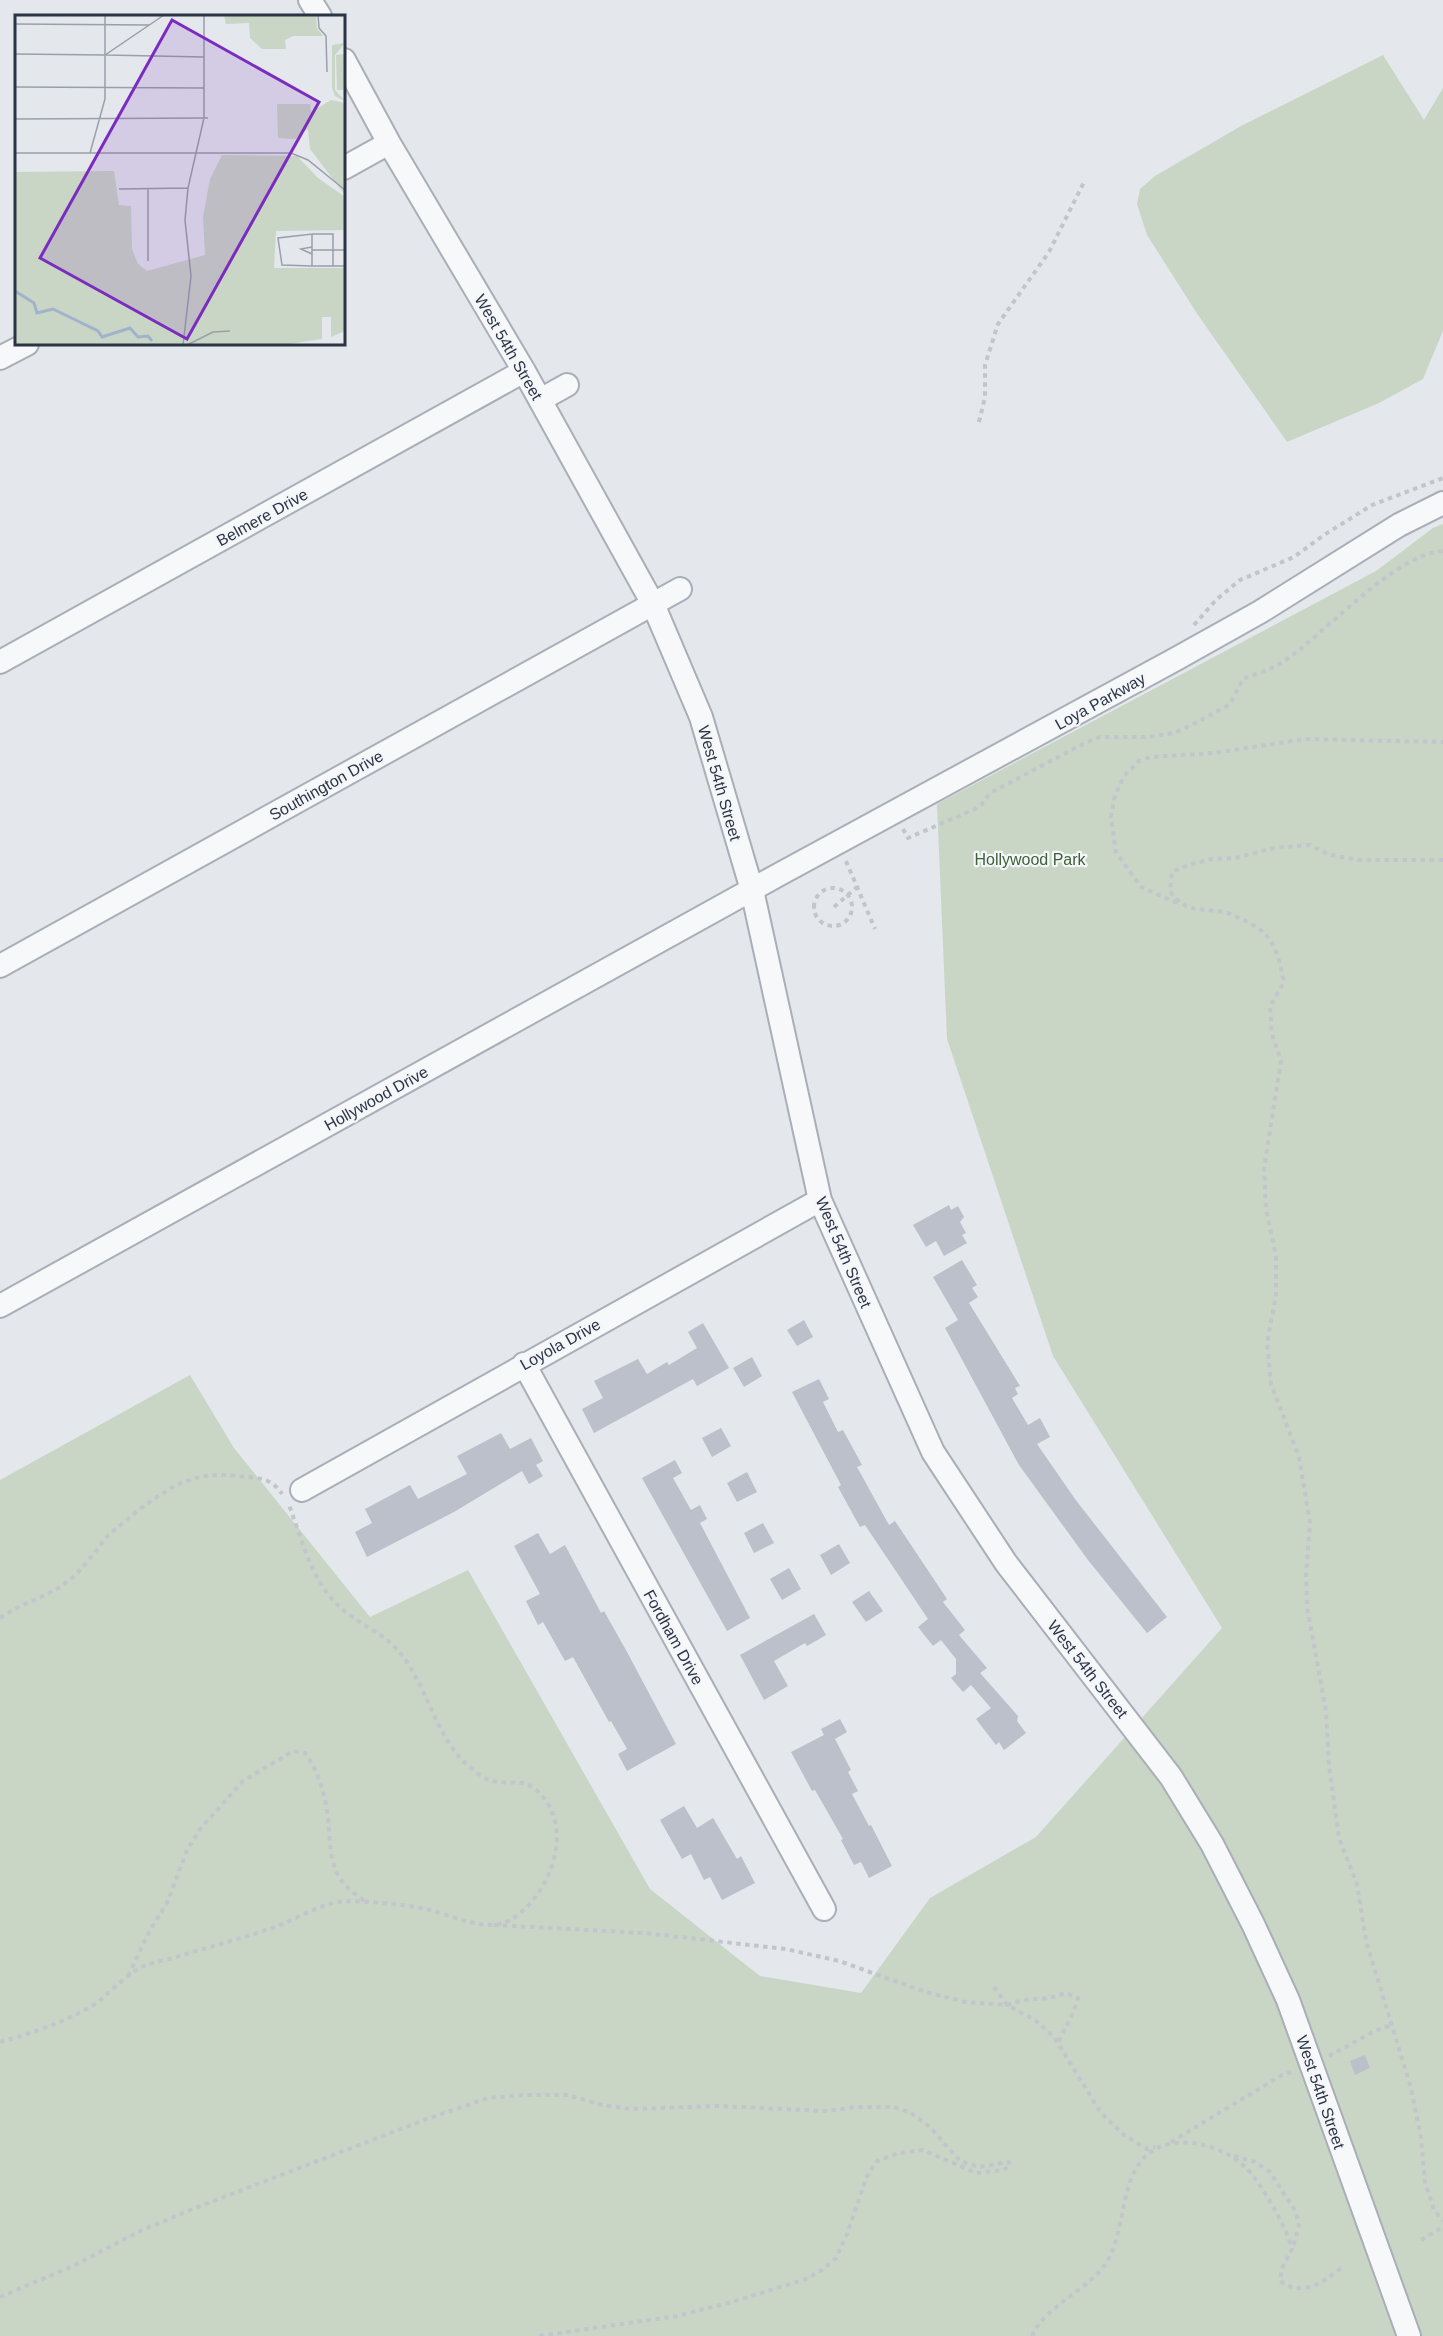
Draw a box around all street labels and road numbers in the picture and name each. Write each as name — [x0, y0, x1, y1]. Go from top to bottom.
street label: West 54th Street — [471, 292, 546, 403]
street label: Belmere Drive — [214, 485, 311, 549]
street label: Loya Parkway — [1052, 670, 1148, 733]
street label: West 54th Street — [695, 724, 744, 843]
street label: Southington Drive — [267, 747, 386, 824]
street label: Hollywood Drive — [322, 1063, 431, 1134]
street label: West 54th Street — [812, 1194, 875, 1311]
street label: Loyola Drive — [517, 1315, 603, 1373]
street label: Fordham Drive — [640, 1587, 707, 1688]
street label: West 54th Street — [1044, 1617, 1131, 1722]
street label: West 54th Street — [1293, 2033, 1348, 2152]

